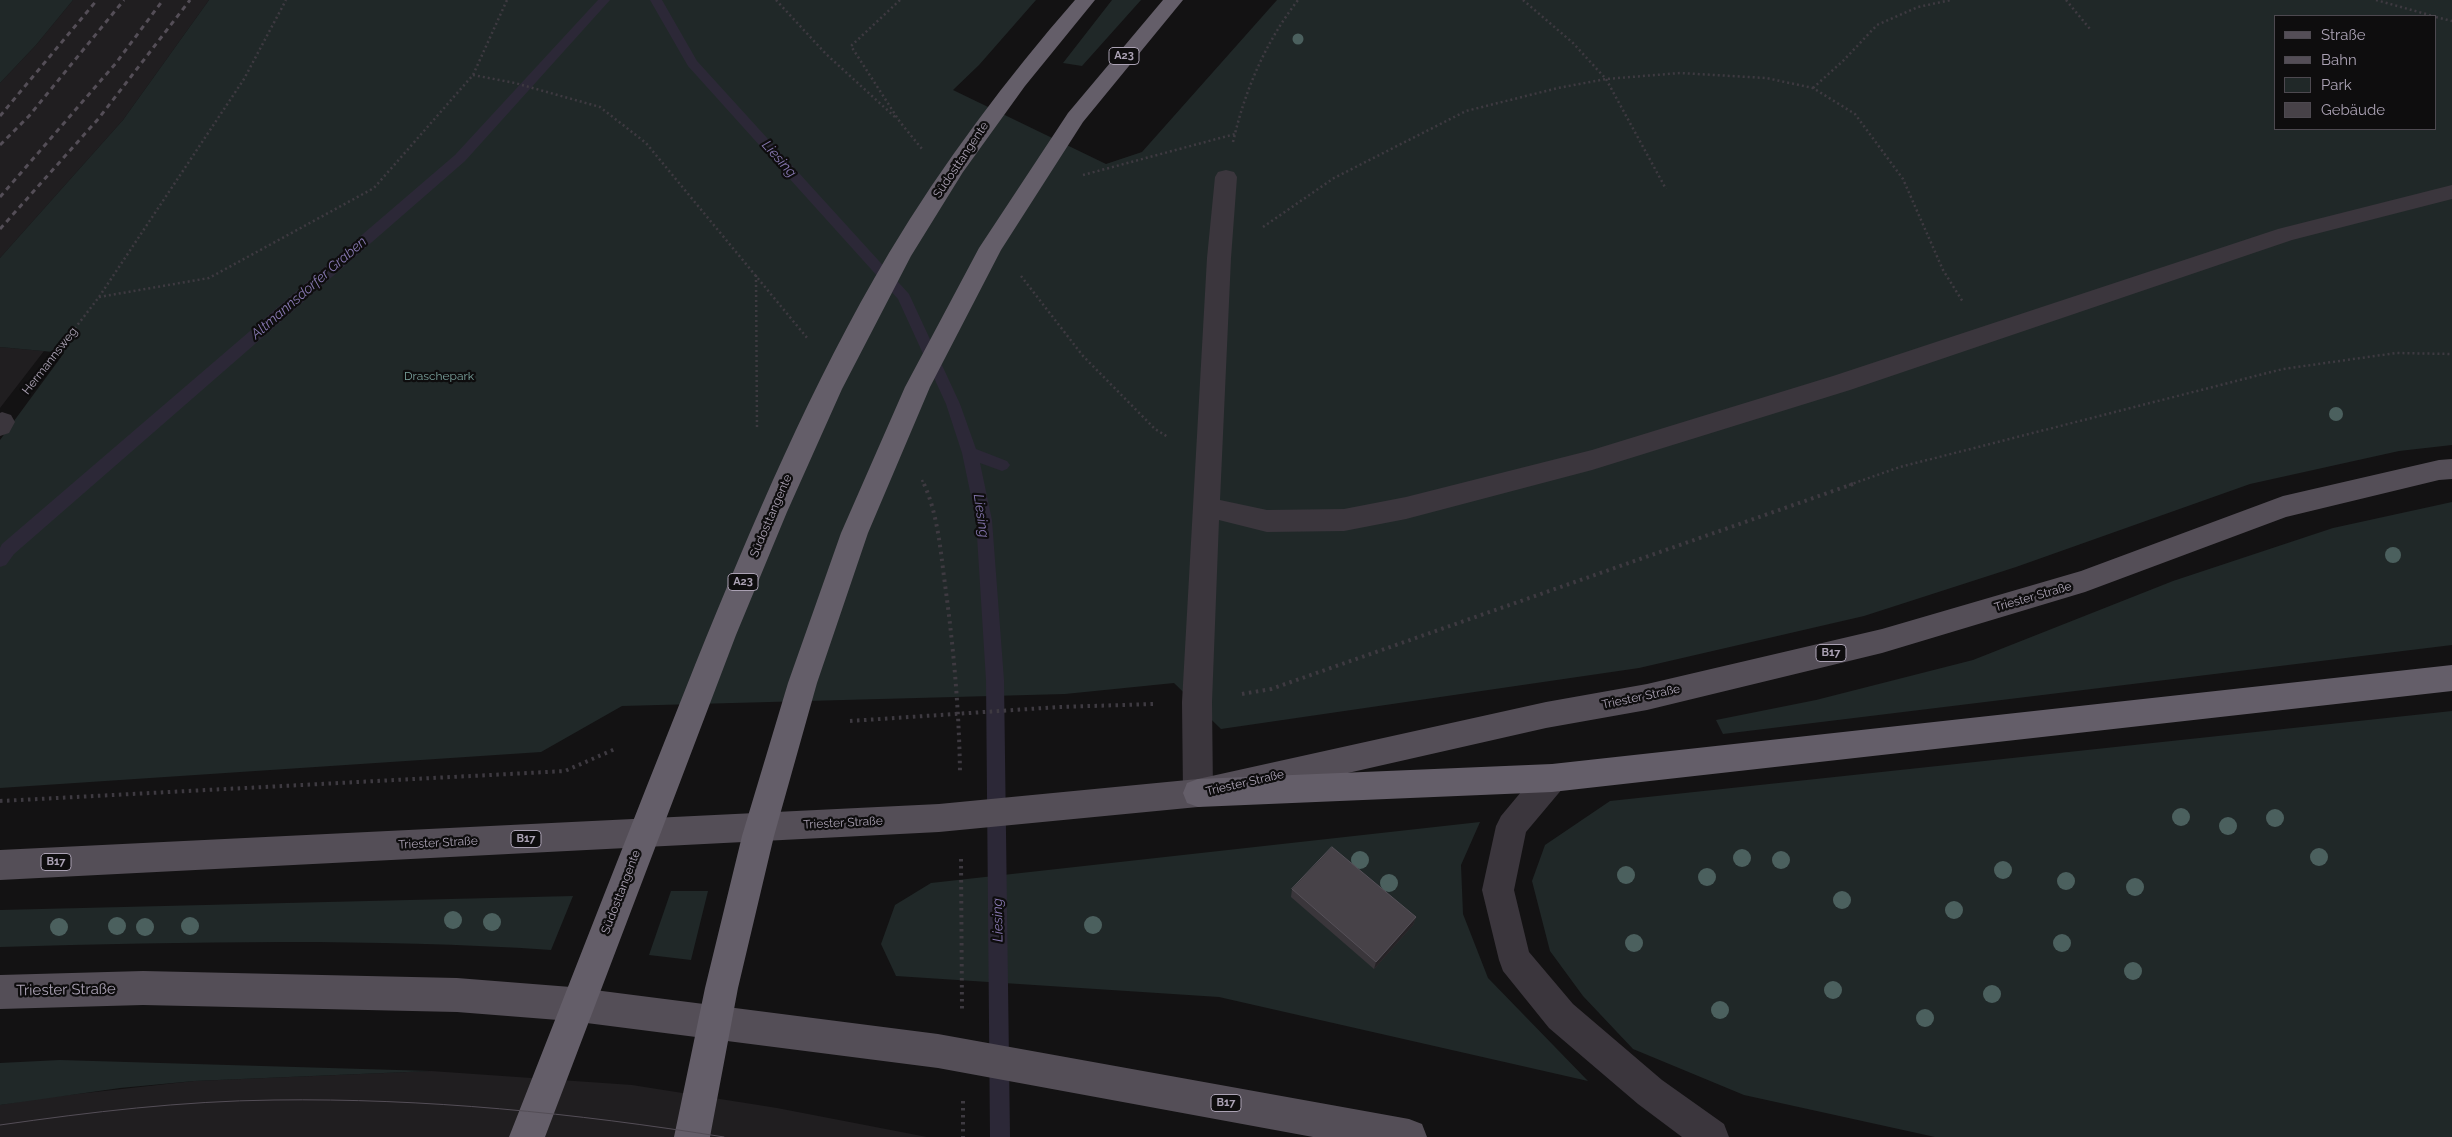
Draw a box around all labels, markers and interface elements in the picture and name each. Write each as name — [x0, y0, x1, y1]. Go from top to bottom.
legend — [2274, 15, 2437, 130]
text: Straße — [2321, 26, 2365, 44]
road number: A23 — [1109, 48, 1139, 64]
text: Bahn — [2321, 51, 2357, 69]
text: Park — [2321, 76, 2352, 94]
text: Gebäude — [2321, 101, 2385, 119]
street label: Südosttangente — [930, 119, 992, 201]
water label: Liesing — [758, 137, 800, 181]
water label: Altmannsdorfer Graben — [248, 233, 370, 343]
street label: Hermannsweg — [19, 325, 81, 397]
park label: Draschepark — [404, 369, 474, 383]
street label: Südosttangente — [747, 472, 795, 560]
water label: Liesing — [970, 493, 992, 539]
road number: A23 — [728, 574, 758, 590]
street label: Triester Straße — [1993, 579, 2073, 615]
road number: B17 — [1816, 644, 1846, 661]
street label: Triester Straße — [1601, 682, 1681, 712]
street label: Triester Straße — [1205, 767, 1285, 799]
street label: Triester Straße — [803, 814, 883, 832]
road number: B17 — [511, 831, 541, 848]
street label: Triester Straße — [398, 834, 478, 852]
street label: Südosttangente — [598, 848, 644, 936]
road number: B17 — [41, 854, 71, 870]
water label: Liesing — [989, 898, 1007, 942]
street label: Triester Straße — [16, 980, 116, 1000]
road number: B17 — [1211, 1094, 1241, 1112]

